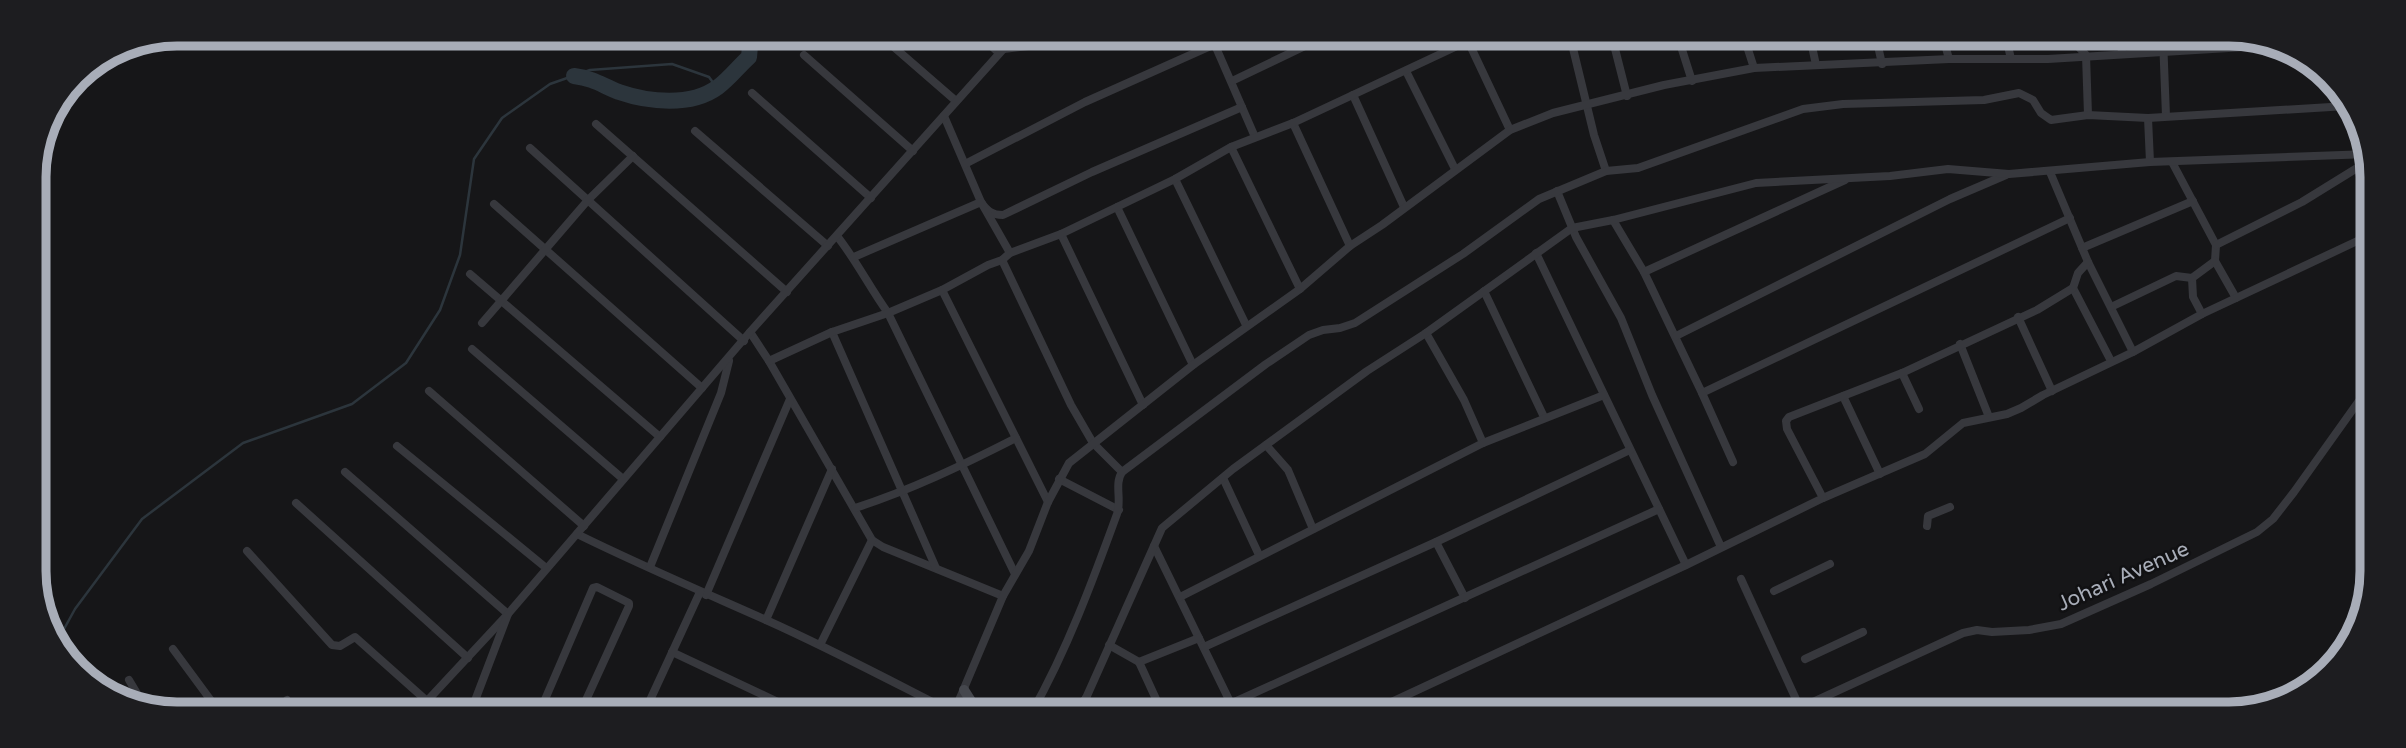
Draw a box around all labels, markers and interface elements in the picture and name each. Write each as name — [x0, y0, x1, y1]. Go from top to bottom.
street label: Johari Avenue — [2054, 536, 2193, 617]

